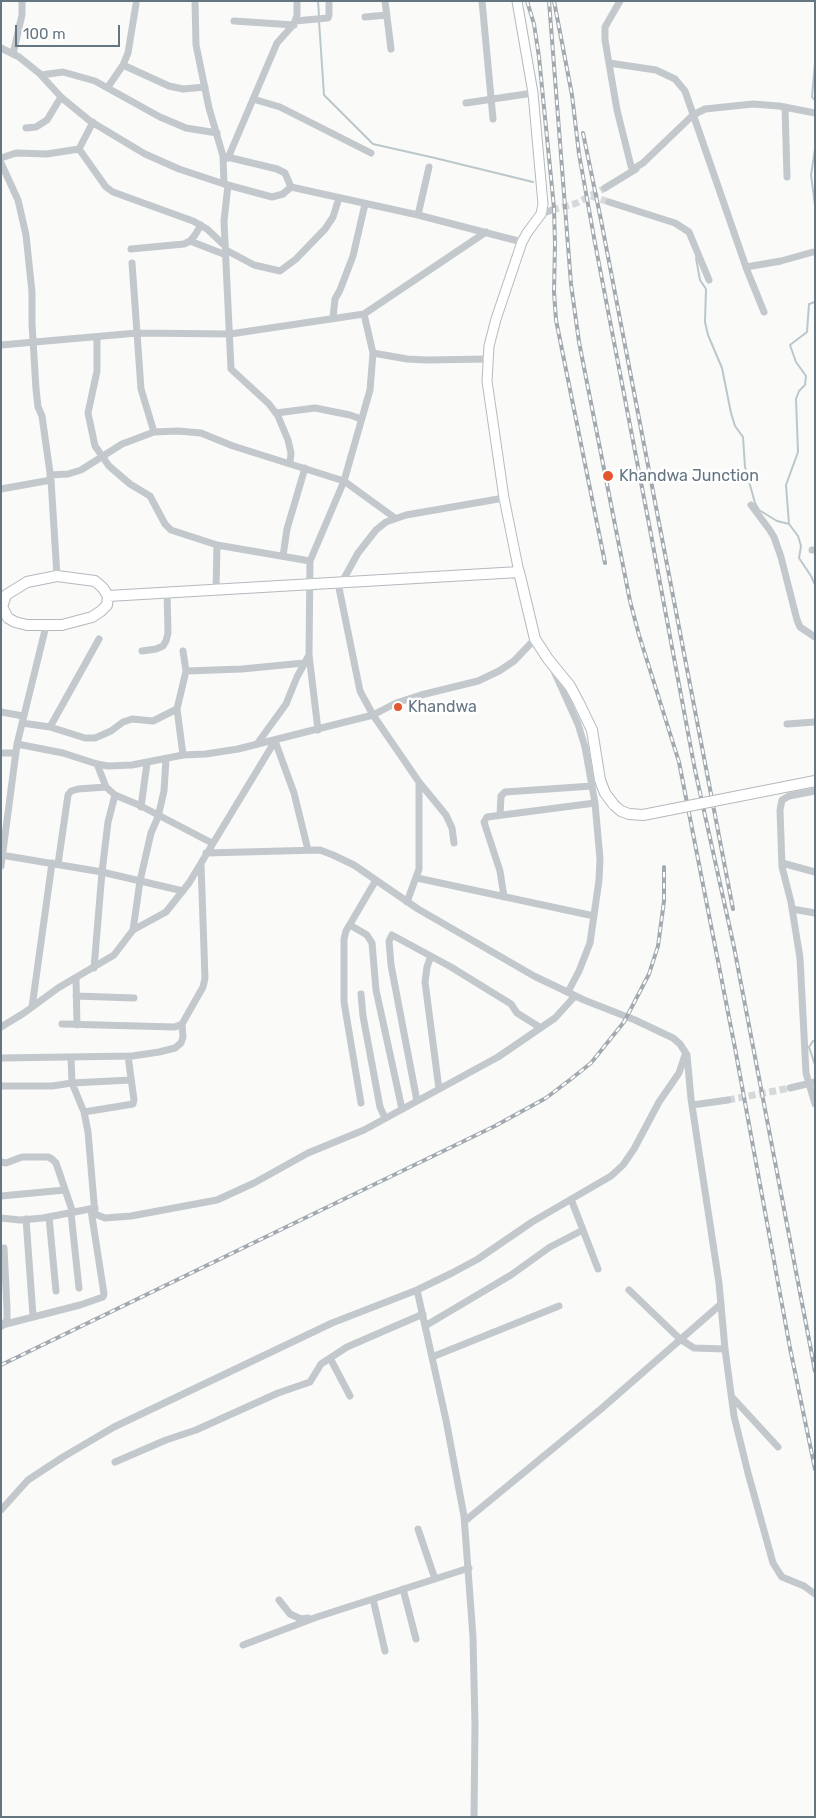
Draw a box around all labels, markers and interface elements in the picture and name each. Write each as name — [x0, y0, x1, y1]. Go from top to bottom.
scale bar — [18, 15, 122, 47]
text: 100 m — [23, 25, 65, 43]
place label: Khandwa Junction — [619, 466, 759, 486]
marker: Khandwa Junction — [601, 469, 615, 483]
place label: Khandwa — [408, 697, 477, 717]
marker: Khandwa — [392, 701, 404, 713]

